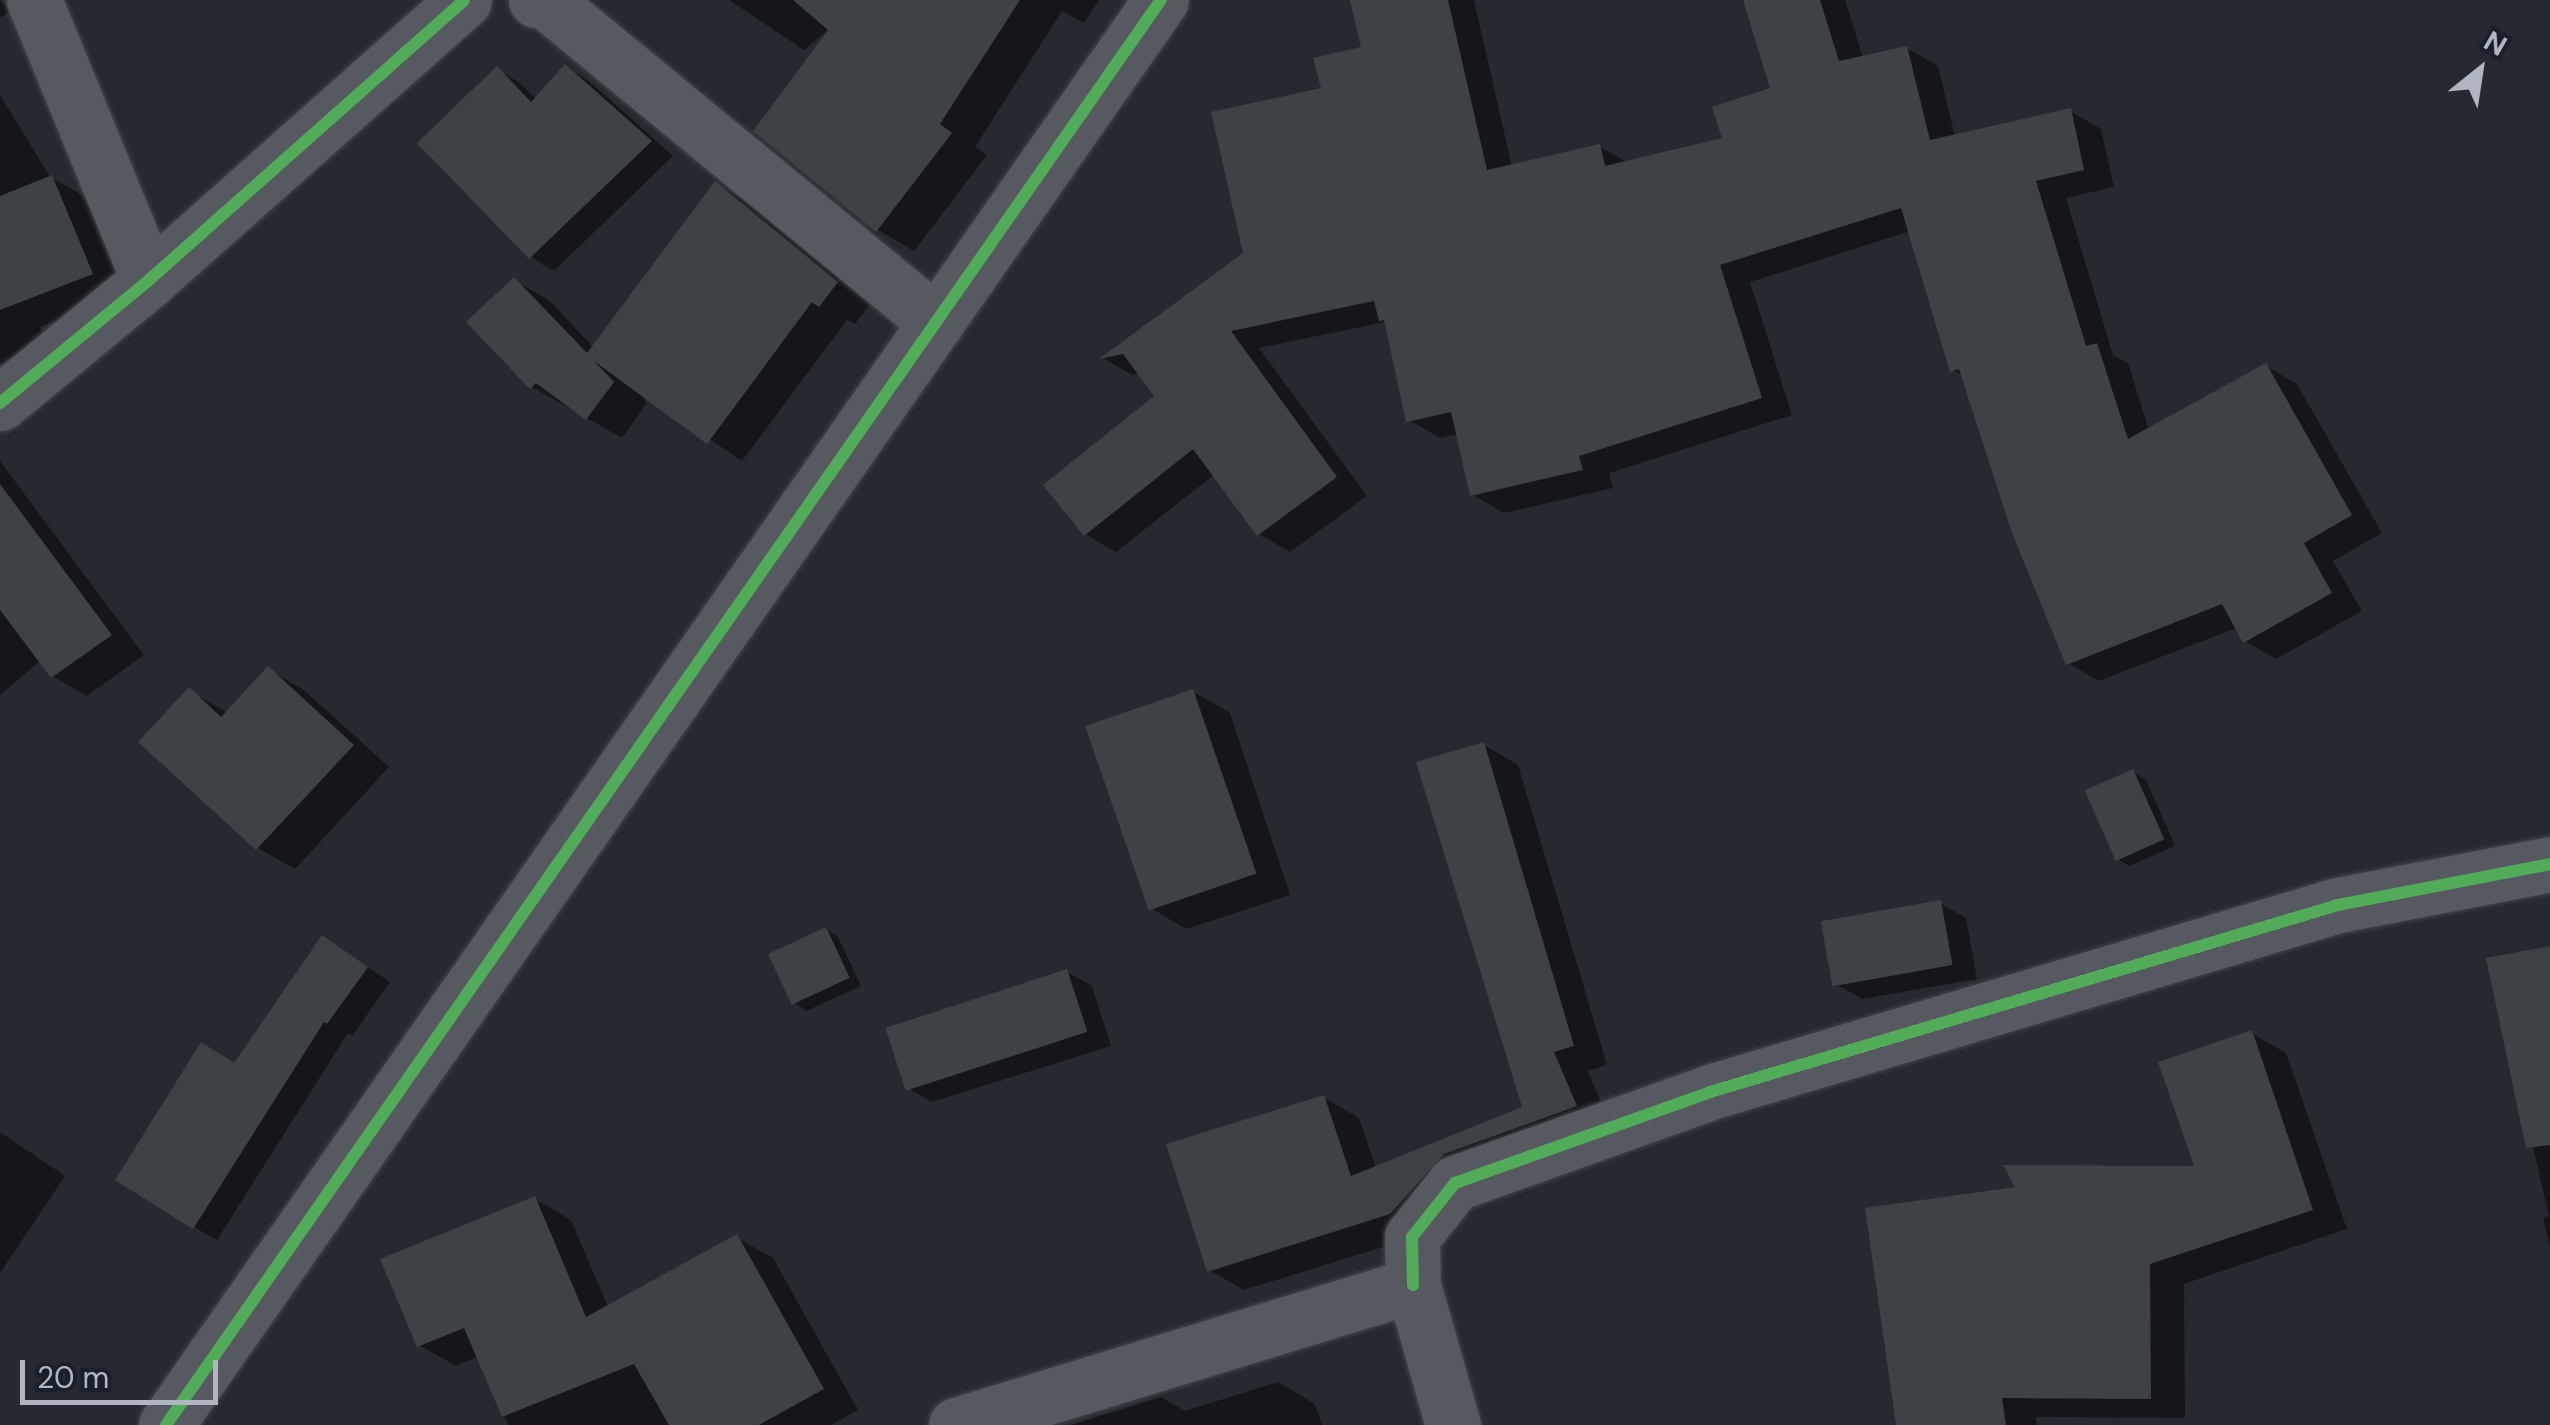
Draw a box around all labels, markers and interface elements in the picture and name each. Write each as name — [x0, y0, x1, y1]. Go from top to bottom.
north arrow — [2430, 20, 2530, 120]
text: N — [2477, 22, 2513, 65]
scale bar — [25, 1340, 222, 1402]
text: 20 m — [37, 1358, 109, 1397]

